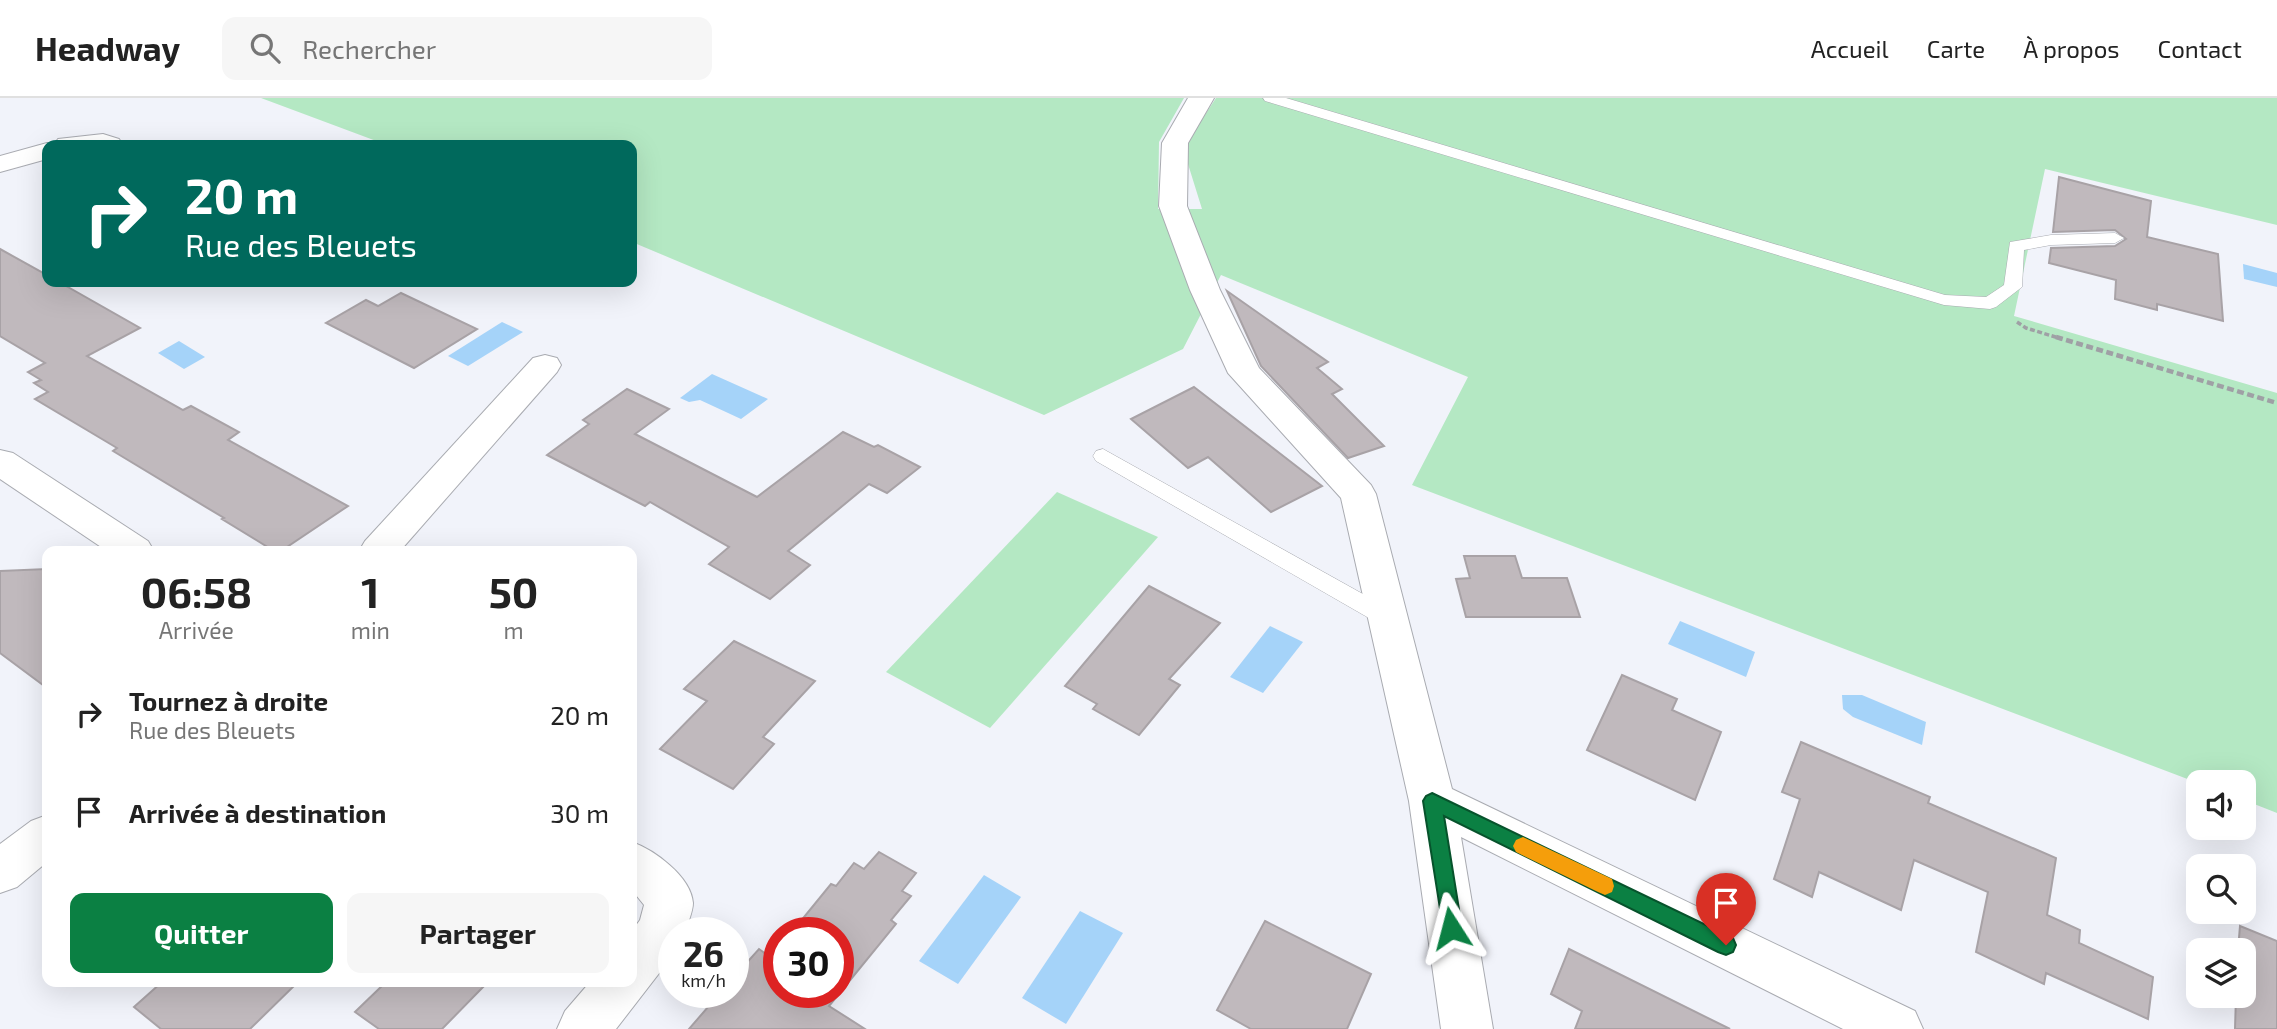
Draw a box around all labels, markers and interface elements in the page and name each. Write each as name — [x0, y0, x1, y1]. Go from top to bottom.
search box — [222, 17, 712, 80]
text: Headway — [35, 28, 180, 68]
icon: search — [246, 29, 284, 67]
text: Rechercher — [302, 33, 436, 64]
text: Accueil — [1811, 34, 1889, 63]
text: Carte — [1927, 34, 1985, 63]
text: À propos — [2023, 34, 2120, 63]
text: Contact — [2158, 34, 2242, 63]
text: 20 m — [185, 165, 298, 224]
icon: right — [70, 168, 161, 259]
text: Rue des Bleuets — [185, 225, 417, 263]
text: 06:58 — [141, 566, 252, 616]
text: 1 — [361, 566, 379, 616]
text: 50 — [489, 566, 538, 616]
text: Arrivée — [159, 616, 234, 644]
text: min — [351, 616, 390, 644]
text: m — [503, 616, 524, 644]
text: Tournez à droite — [129, 685, 328, 716]
icon: right — [70, 695, 108, 733]
text: 20 m — [550, 699, 609, 730]
text: Rue des Bleuets — [129, 716, 296, 744]
map controls — [2186, 770, 2256, 1008]
button: sound — [2186, 770, 2256, 840]
icon: arrive — [70, 793, 108, 831]
text: Arrivée à destination — [129, 797, 386, 828]
text: 30 m — [550, 797, 609, 828]
button: search — [2186, 854, 2256, 924]
pin — [1696, 873, 1756, 945]
icon: arrive — [1707, 884, 1745, 922]
position arrow — [1414, 891, 1488, 965]
button: Quitter — [70, 893, 333, 973]
button: Partager — [347, 893, 609, 973]
speed limit sign: 30 — [763, 917, 854, 1008]
text: 26 — [683, 932, 724, 974]
button: layers — [2186, 938, 2256, 1008]
text: km/h — [681, 969, 726, 991]

